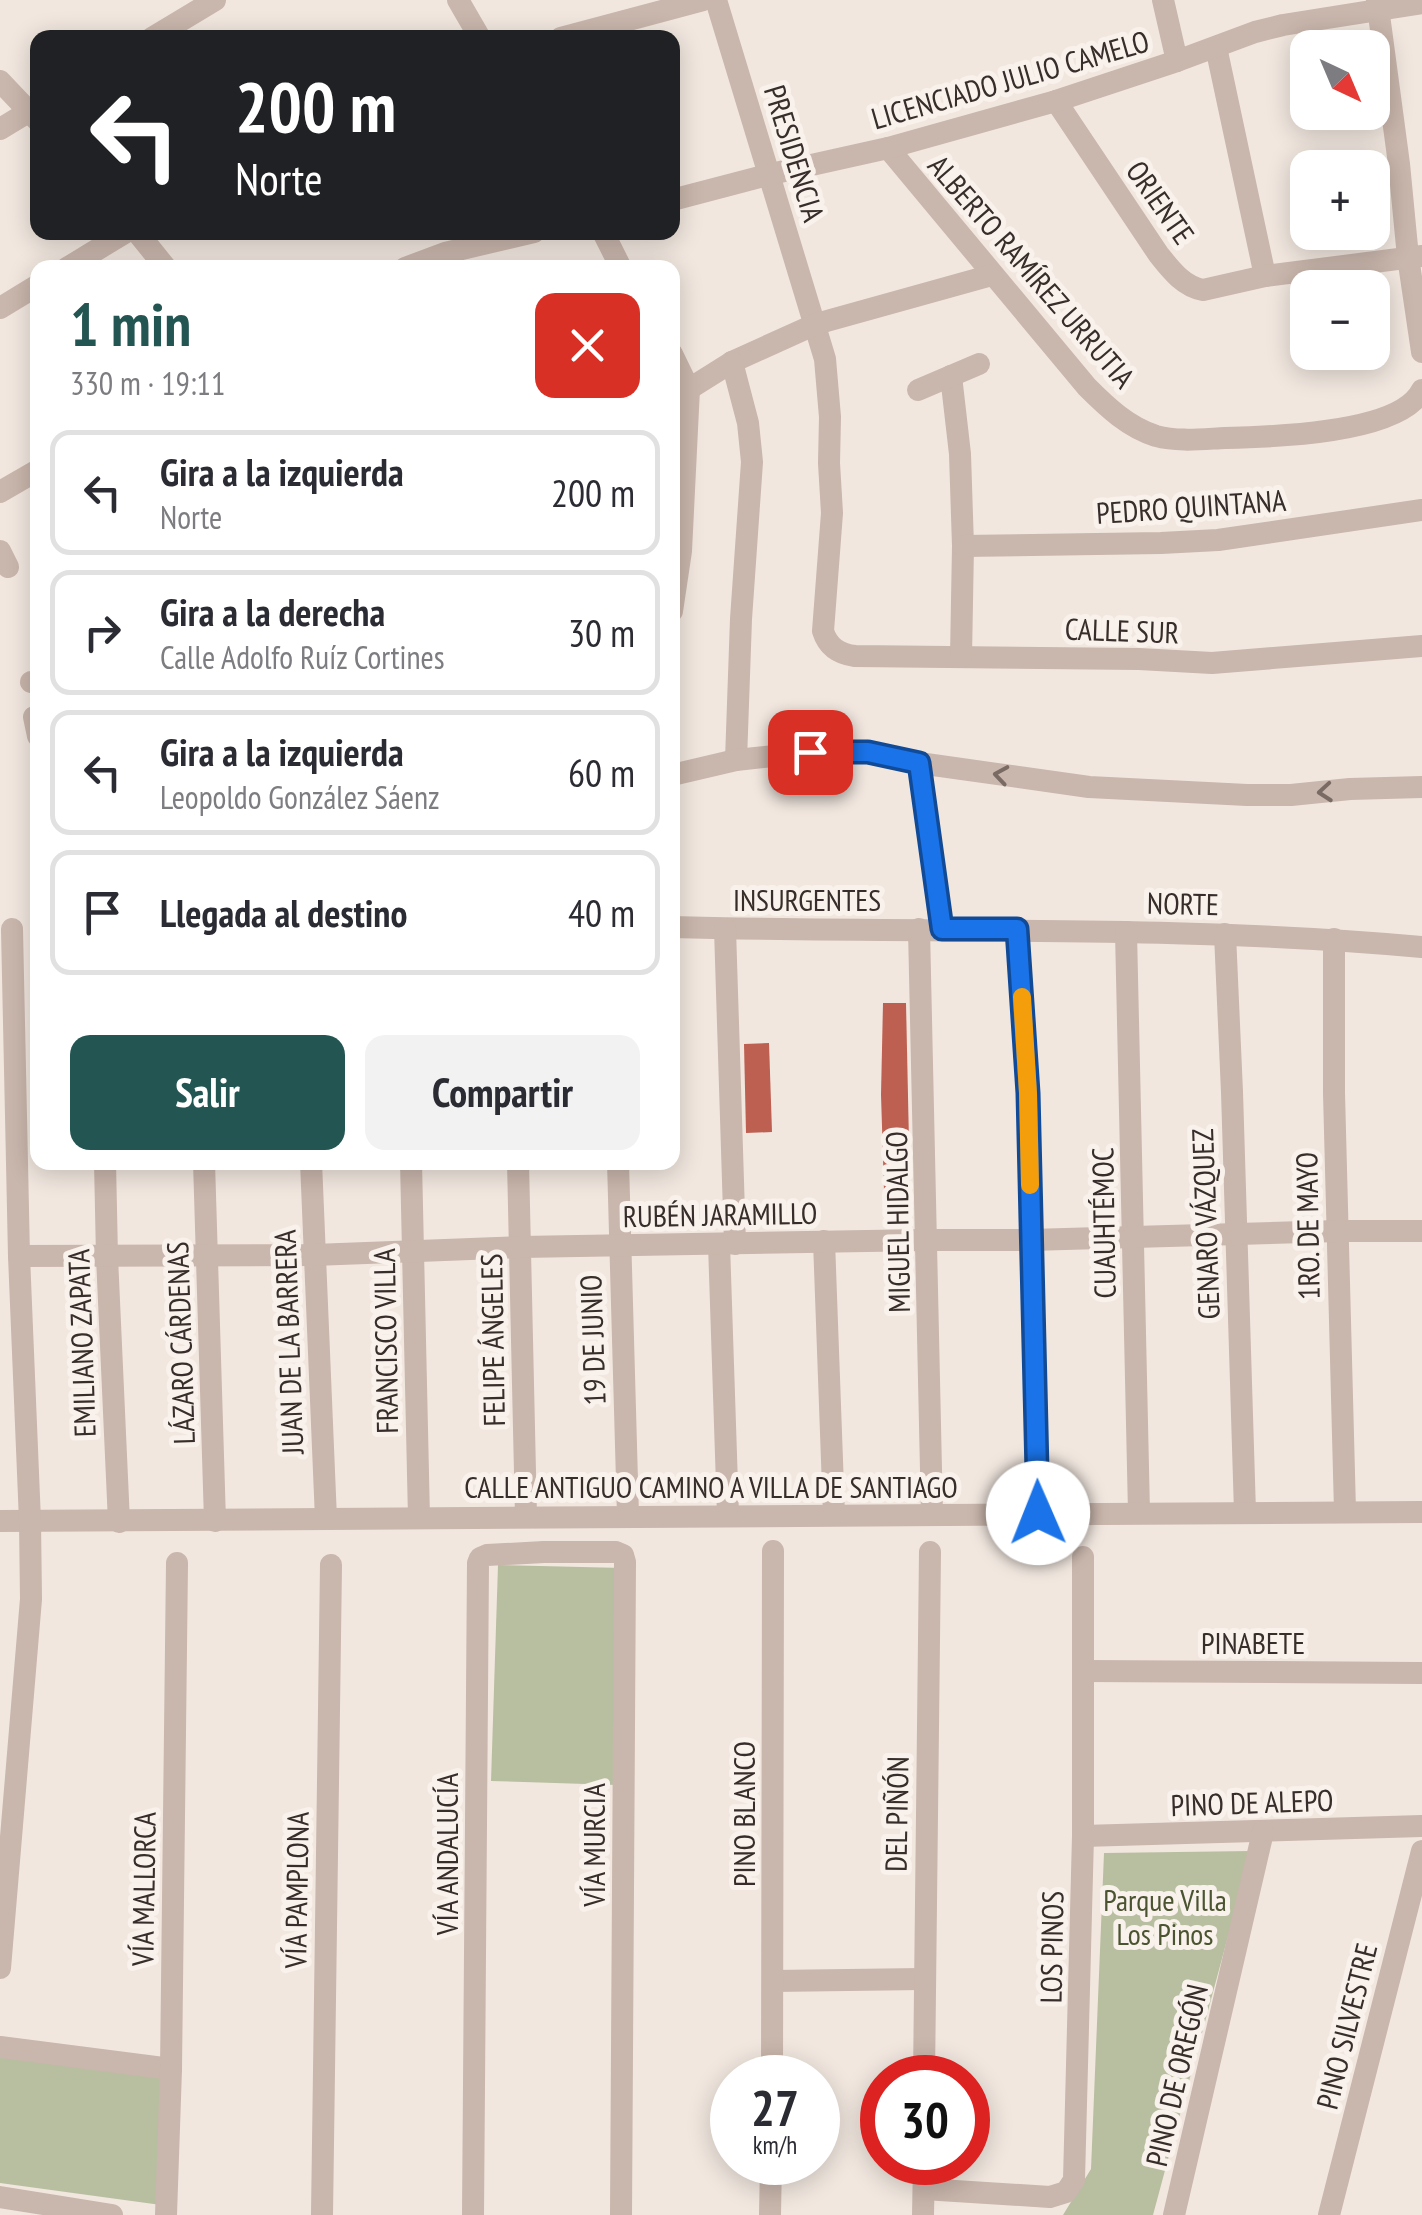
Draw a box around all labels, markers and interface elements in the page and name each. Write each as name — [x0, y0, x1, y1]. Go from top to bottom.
street label: LICENCIADO JULIO CAMELO — [867, 21, 1153, 137]
north arrow — [1290, 30, 1390, 130]
map controls — [1290, 30, 1390, 370]
text: 200 m — [235, 61, 396, 151]
icon: left — [70, 70, 200, 200]
street label: PRESIDENCIA — [756, 80, 834, 227]
street label: ALBERTO RAMÍREZ URRUTIA — [920, 146, 1144, 396]
text: Norte — [235, 149, 323, 207]
button: + — [1290, 150, 1390, 250]
street label: ORIENTE — [1118, 153, 1204, 251]
button: − — [1290, 270, 1390, 370]
text: 1 min — [70, 285, 191, 363]
button: close — [535, 293, 640, 398]
text: 330 m · 19:11 — [70, 362, 225, 404]
text: Gira a la izquierda — [160, 447, 404, 496]
icon: left — [75, 465, 130, 520]
text: 200 m — [551, 468, 635, 517]
street label: PEDRO QUINTANA — [1095, 480, 1288, 532]
text: Norte — [160, 496, 222, 538]
text: Gira a la derecha — [160, 587, 385, 636]
icon: right — [75, 605, 130, 660]
text: 30 m — [568, 608, 635, 657]
street label: CALLE SUR — [1064, 609, 1180, 651]
text: Calle Adolfo Ruíz Cortines — [160, 636, 445, 678]
pin — [768, 710, 853, 795]
icon: arrive — [783, 725, 838, 780]
text: Gira a la izquierda — [160, 727, 404, 776]
icon: left — [75, 745, 130, 800]
text: 60 m — [568, 748, 635, 797]
one-way arrow — [993, 765, 1009, 786]
text: Leopoldo González Sáenz — [160, 776, 440, 818]
one-way arrow — [1316, 780, 1332, 802]
street label: INSURGENTES — [733, 880, 881, 919]
street label: NORTE — [1147, 883, 1219, 923]
icon: arrive — [75, 885, 130, 940]
text: Llegada al destino — [160, 888, 407, 937]
text: 40 m — [568, 888, 635, 937]
button: Salir — [70, 1035, 345, 1150]
button: Compartir — [365, 1035, 640, 1150]
street label: GENARO VÁZQUEZ — [1182, 1128, 1228, 1320]
street label: MIGUEL HIDALGO — [876, 1131, 918, 1313]
street label: CUAUHTÉMOC — [1082, 1147, 1124, 1299]
street label: 1RO. DE MAYO — [1286, 1152, 1328, 1300]
street label: RUBÉN JARAMILLO — [622, 1193, 818, 1235]
street label: JUAN DE LA BARRERA — [265, 1228, 311, 1456]
street label: LÁZARO CÁRDENAS — [157, 1241, 203, 1445]
street label: EMILIANO ZAPATA — [58, 1247, 104, 1438]
street label: FRANCISCO VILLA — [364, 1247, 406, 1434]
street label: FELIPE ÁNGELES — [471, 1253, 513, 1427]
street label: 19 DE JUNIO — [570, 1274, 614, 1406]
position arrow — [986, 1461, 1090, 1565]
street label: CALLE ANTIGUO CAMINO A VILLA DE SANTIAGO — [464, 1467, 958, 1506]
street label: PINABETE — [1201, 1623, 1305, 1662]
street label: PINO BLANCO — [724, 1741, 763, 1887]
street label: DEL PIÑÓN — [875, 1756, 917, 1872]
street label: VÍA ANDALUCÍA — [427, 1772, 466, 1936]
street label: PINO DE ALEPO — [1170, 1780, 1334, 1824]
street label: VÍA MURCIA — [574, 1782, 613, 1908]
street label: VÍA PAMPLONA — [275, 1810, 317, 1970]
street label: VÍA MALLORCA — [122, 1811, 164, 1967]
park label: Parque Villa Los Pinos — [1103, 1880, 1227, 1953]
street label: LOS PINOS — [1031, 1890, 1071, 2004]
street label: PINO SILVESTRE — [1307, 1939, 1385, 2113]
street label: PINO DE OREGÓN — [1136, 1980, 1216, 2170]
speed limit sign: 30 — [860, 2055, 990, 2185]
text: 27 — [751, 2075, 799, 2140]
text: km/h — [753, 2129, 797, 2161]

